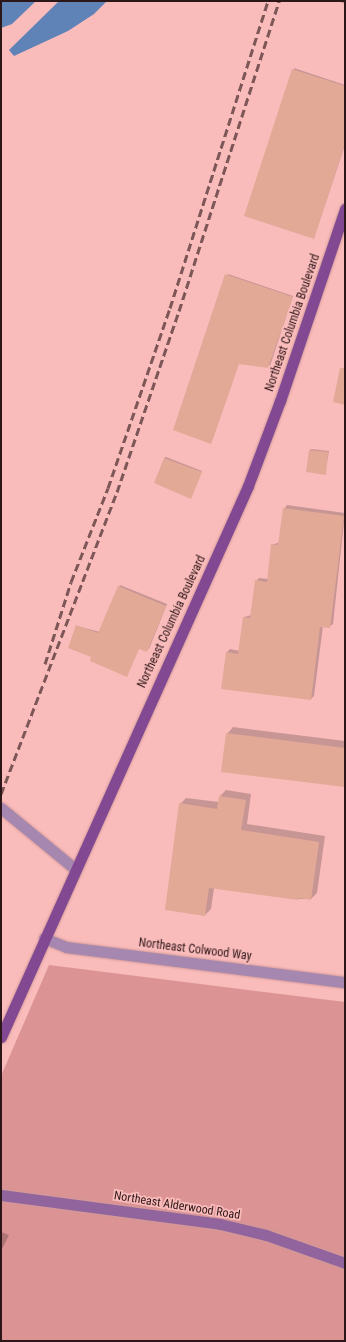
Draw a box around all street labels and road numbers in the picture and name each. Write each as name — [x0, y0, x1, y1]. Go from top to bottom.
street label: Northeast Columbia Boulevard — [263, 252, 323, 394]
street label: Northeast Columbia Boulevard — [135, 553, 209, 691]
street label: Northeast Colwood Way — [138, 936, 252, 964]
street label: Northeast Alderwood Road — [113, 1189, 241, 1223]

